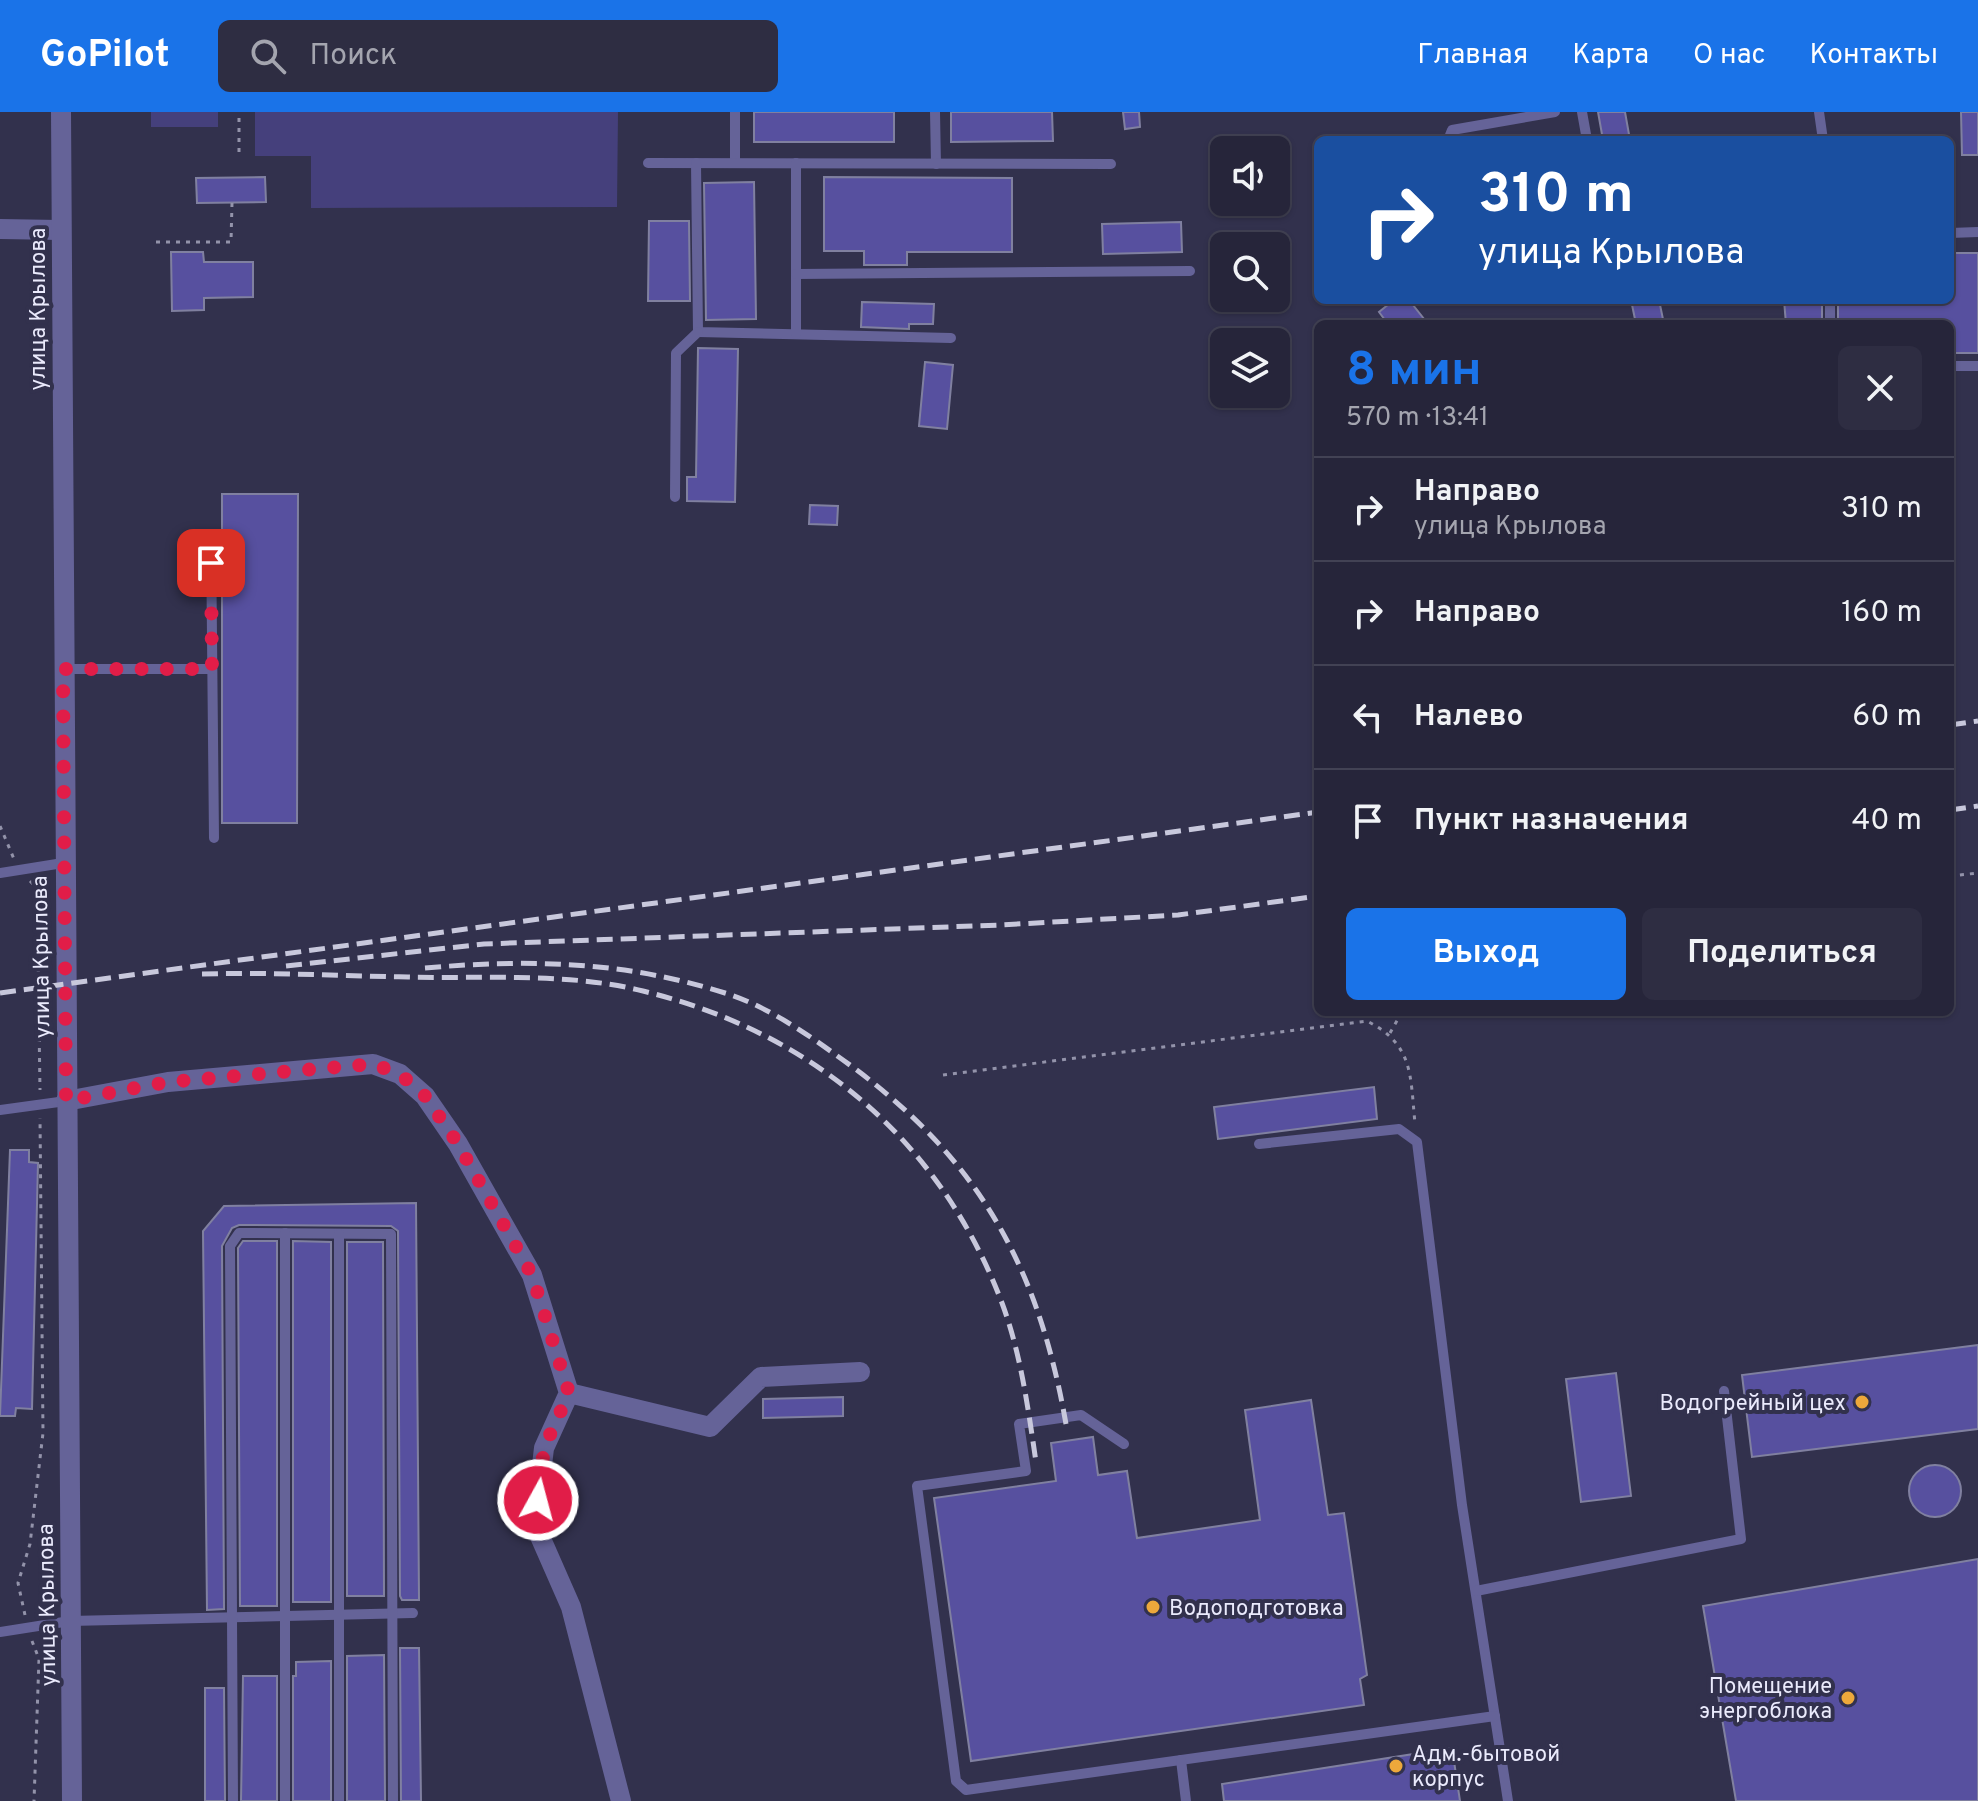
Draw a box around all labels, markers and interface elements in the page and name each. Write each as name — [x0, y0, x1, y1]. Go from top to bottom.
search box — [218, 20, 778, 92]
text: GoPilot — [40, 32, 170, 81]
icon: search — [246, 34, 290, 78]
text: Поиск — [310, 38, 397, 75]
text: Главная — [1417, 38, 1528, 74]
text: Карта — [1572, 38, 1649, 74]
text: О нас — [1693, 38, 1766, 74]
text: Контакты — [1810, 38, 1938, 74]
map controls — [1210, 136, 1290, 408]
button: sound — [1210, 136, 1290, 216]
text: 310 m — [1478, 162, 1634, 232]
icon: right — [1346, 168, 1450, 272]
street label: улица Крылова — [26, 228, 53, 390]
text: улица Крылова — [1478, 231, 1744, 277]
button: search — [1210, 232, 1290, 312]
button: layers — [1210, 328, 1290, 408]
text: 8 мин — [1346, 342, 1482, 402]
button: close — [1838, 346, 1922, 430]
text: 570 m · 13:41 — [1346, 402, 1489, 435]
text: Направо — [1414, 474, 1540, 511]
icon: right — [1346, 487, 1390, 531]
text: 310 m — [1841, 491, 1922, 528]
text: улица Крылова — [1414, 511, 1606, 544]
pin — [177, 529, 245, 597]
icon: arrive — [189, 541, 233, 585]
icon: right — [1346, 591, 1390, 635]
text: Направо — [1414, 595, 1540, 632]
text: 160 m — [1841, 595, 1922, 632]
icon: left — [1346, 695, 1390, 739]
text: Налево — [1414, 699, 1523, 736]
text: 60 m — [1852, 699, 1922, 736]
icon: arrive — [1346, 799, 1390, 843]
text: Пункт назначения — [1414, 803, 1688, 840]
text: 40 m — [1852, 803, 1922, 840]
street label: улица Крылова — [28, 875, 57, 1039]
button: Выход — [1346, 908, 1626, 1000]
button: Поделиться — [1642, 908, 1922, 1000]
place label: Водогрейный цех — [1660, 1391, 1846, 1418]
marker: Водогрейный цех — [1853, 1393, 1871, 1411]
position arrow — [496, 1458, 580, 1542]
street label: улица Крылова — [34, 1523, 63, 1687]
place label: Водоподготовка — [1169, 1596, 1344, 1623]
marker: Водоподготовка — [1144, 1598, 1162, 1616]
place label: Помещение энергоблока — [1699, 1674, 1832, 1726]
marker: Помещение энергоблока — [1839, 1689, 1857, 1707]
place label: Адм.-бытовой корпус — [1412, 1742, 1560, 1794]
marker: Адм.-бытовой корпус — [1387, 1757, 1405, 1775]

